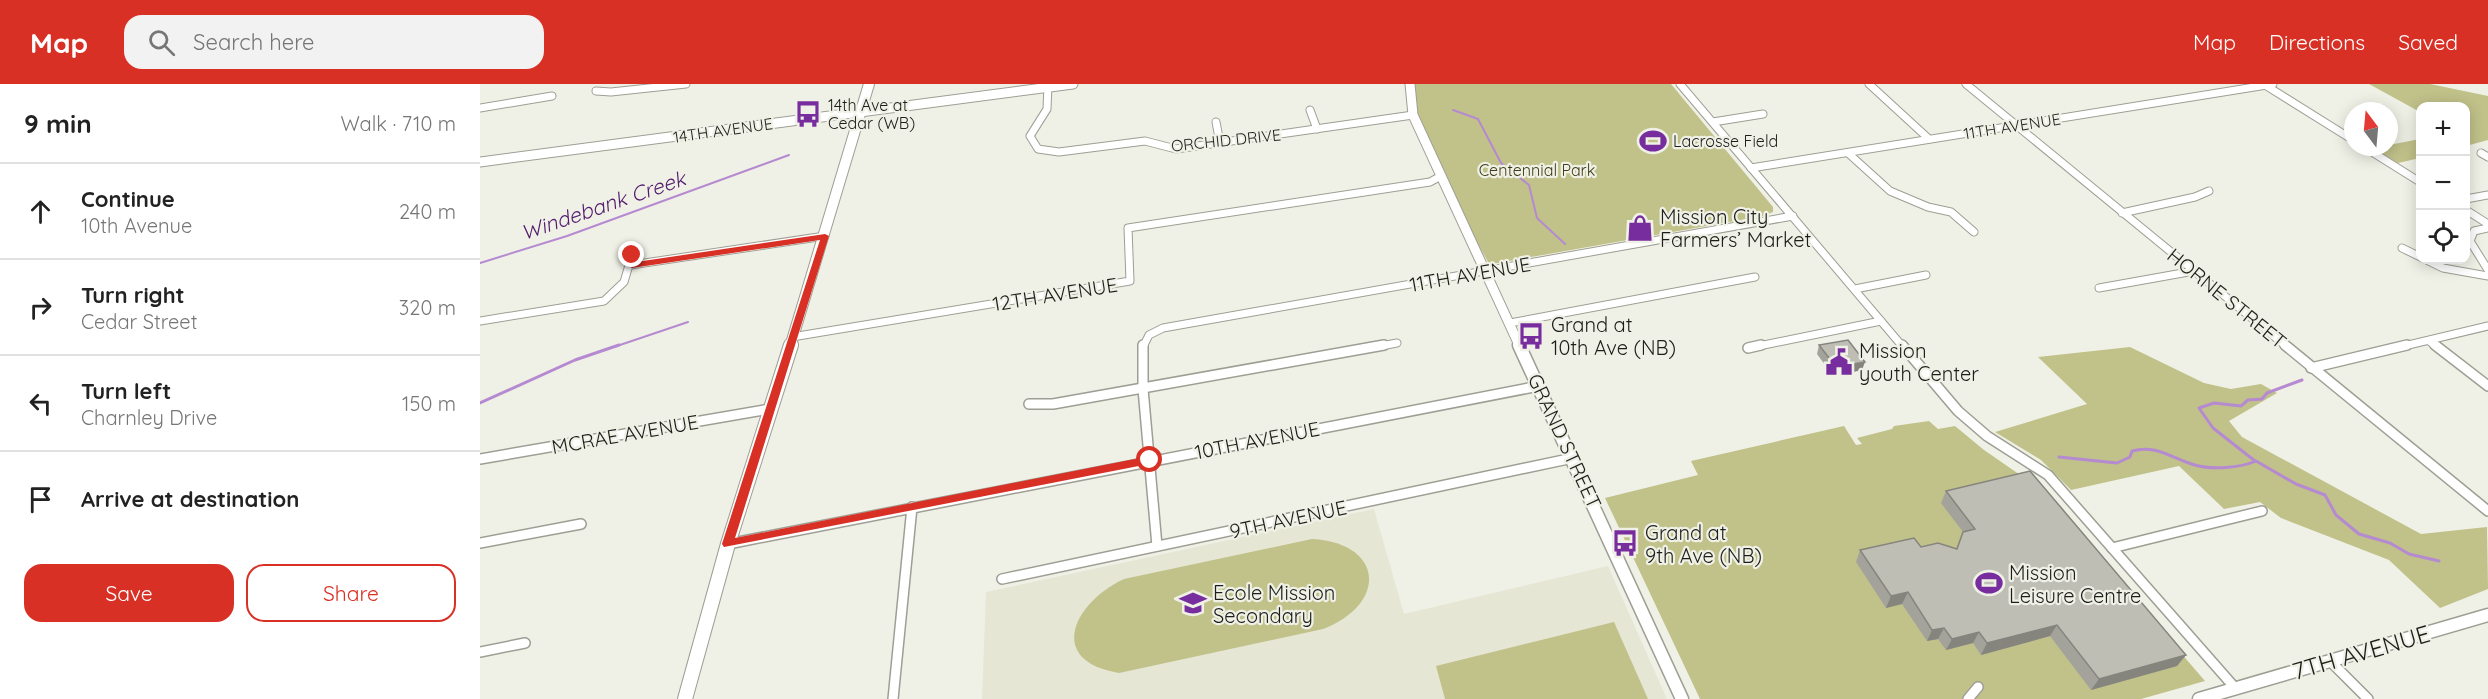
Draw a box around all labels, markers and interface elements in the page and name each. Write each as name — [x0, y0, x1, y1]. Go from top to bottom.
search box — [124, 15, 544, 69]
text: Map — [30, 25, 88, 60]
icon: search — [145, 26, 178, 59]
text: Search here — [193, 28, 315, 56]
text: Map — [2193, 29, 2236, 55]
text: Directions — [2269, 29, 2365, 55]
text: Saved — [2398, 29, 2458, 55]
place label: 14th Ave at Cedar (WB) — [828, 95, 915, 133]
bus stop icon: 14th Ave at Cedar (WB) — [793, 99, 823, 129]
north arrow — [2344, 102, 2398, 156]
map controls — [2416, 102, 2470, 264]
button: + — [2416, 102, 2470, 156]
text: 9 min — [24, 107, 92, 140]
street label: 11TH AVENUE — [1962, 108, 2062, 144]
text: Walk · 710 m — [340, 111, 456, 136]
street label: 14TH AVENUE — [672, 113, 774, 147]
street label: ORCHID DRIVE — [1170, 124, 1282, 156]
sports icon: Lacrosse Field — [1638, 126, 1668, 156]
place label: Lacrosse Field — [1673, 131, 1778, 151]
button: − — [2416, 156, 2470, 210]
park label: Centennial Park — [1479, 160, 1595, 180]
water label: Windebank Creek — [517, 164, 690, 245]
text: Continue — [81, 185, 175, 213]
icon: ahead — [24, 195, 57, 228]
text: 240 m — [399, 199, 456, 224]
place label: Mission City Farmers’ Market — [1660, 204, 1812, 252]
button: locate — [2416, 210, 2470, 264]
text: 10th Avenue — [81, 213, 192, 238]
shop icon: Mission City Farmers’ Market — [1625, 213, 1655, 243]
route end — [618, 241, 644, 267]
street label: HORNE STREET — [2162, 242, 2292, 354]
street label: 11TH AVENUE — [1407, 251, 1533, 297]
street label: 12TH AVENUE — [991, 272, 1119, 316]
text: Turn right — [81, 281, 185, 309]
icon: right — [24, 291, 57, 324]
text: 320 m — [399, 295, 456, 320]
text: Cedar Street — [81, 309, 197, 334]
place label: Grand at 10th Ave (NB) — [1551, 312, 1676, 360]
bus stop icon: Grand at 10th Ave (NB) — [1516, 321, 1546, 351]
place label: Mission youth Center — [1859, 338, 1979, 386]
public building icon: Mission youth Center — [1824, 347, 1854, 377]
street label: GRAND STREET — [1523, 369, 1607, 513]
text: Turn left — [81, 377, 171, 405]
icon: left — [24, 387, 57, 420]
text: 150 m — [402, 391, 456, 416]
text: Charnley Drive — [81, 405, 217, 430]
street label: MCRAE AVENUE — [550, 409, 700, 459]
street label: 10TH AVENUE — [1192, 416, 1322, 464]
route start — [1136, 446, 1162, 472]
icon: arrive — [24, 483, 57, 516]
text: Arrive at destination — [81, 485, 299, 513]
street label: 9TH AVENUE — [1227, 494, 1349, 544]
place label: Grand at 9th Ave (NB) — [1645, 520, 1762, 568]
bus stop icon: Grand at 9th Ave (NB) — [1610, 528, 1640, 558]
place label: Mission Leisure Centre — [2009, 560, 2141, 608]
button: Save — [24, 564, 234, 622]
button: Share — [246, 564, 456, 622]
sports icon: Mission Leisure Centre — [1974, 568, 2004, 598]
place label: Ecole Mission Secondary — [1213, 580, 1335, 628]
school or university icon: Ecole Mission Secondary — [1178, 588, 1208, 618]
street label: 7TH AVENUE — [2289, 618, 2433, 686]

